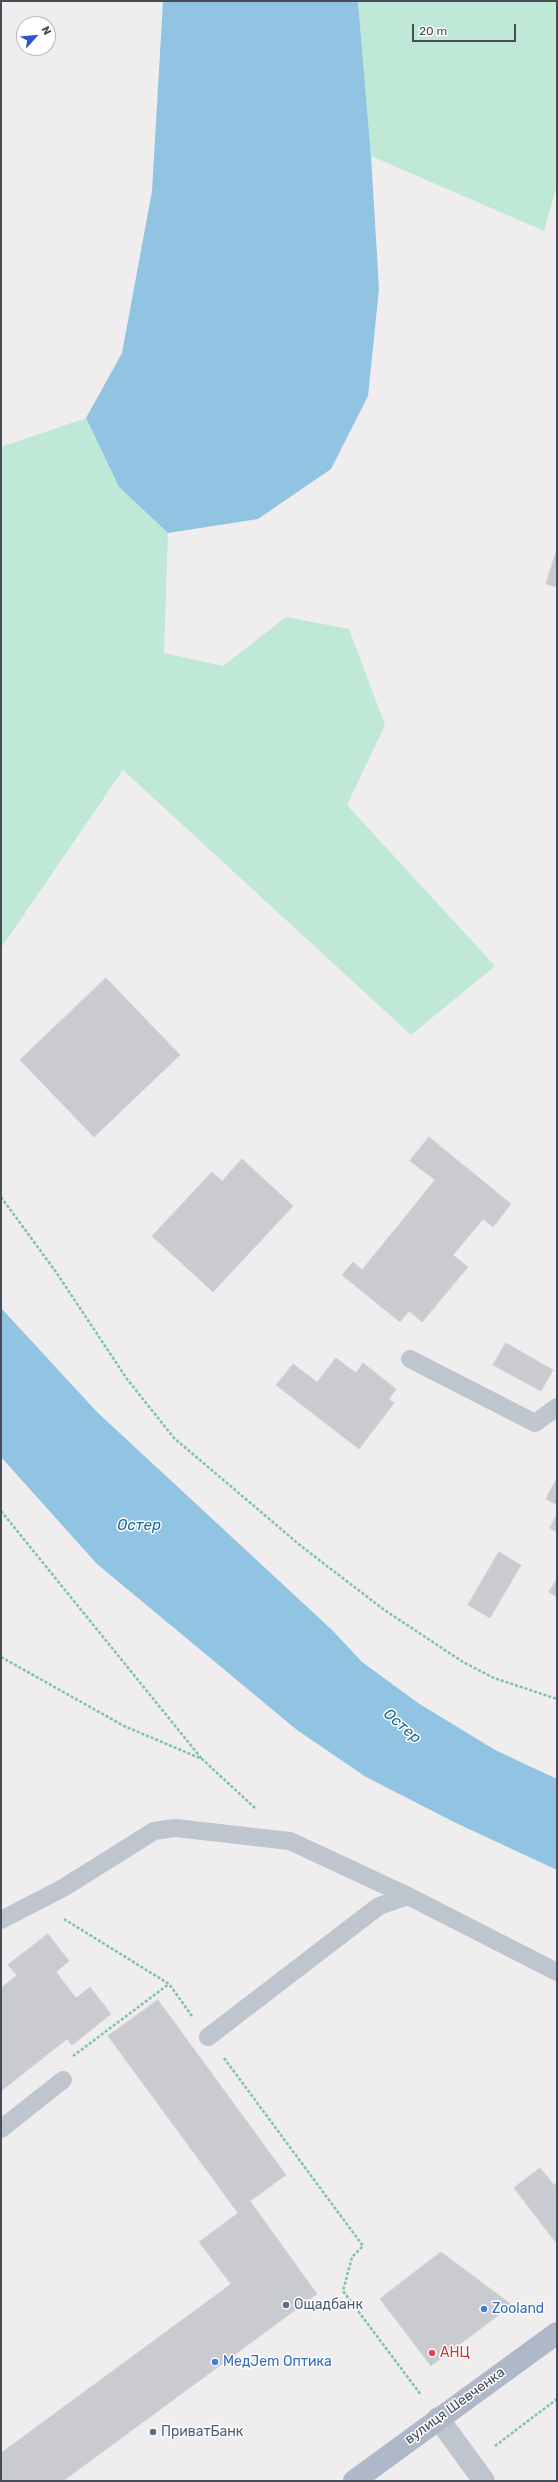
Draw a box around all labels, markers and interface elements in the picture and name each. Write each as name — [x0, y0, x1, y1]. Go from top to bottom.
north arrow — [16, 16, 56, 56]
scale bar — [414, 16, 518, 42]
text: N — [39, 24, 54, 37]
text: 20 m — [419, 24, 447, 38]
water label: Остер — [117, 1517, 161, 1535]
water label: Остер — [380, 1705, 424, 1747]
place label: Ощадбанк — [294, 2297, 363, 2313]
marker: Ощадбанк — [281, 2300, 291, 2310]
place label: Zooland — [492, 2301, 544, 2317]
marker: Zooland — [479, 2304, 489, 2314]
place label: АНЦ — [440, 2345, 470, 2361]
marker: АНЦ — [427, 2348, 437, 2358]
place label: МедJem Оптика — [223, 2354, 332, 2370]
marker: МедJem Оптика — [210, 2357, 220, 2367]
street label: вулиця Шевченка — [402, 2364, 508, 2448]
place label: ПриватБанк — [161, 2424, 243, 2440]
marker: ПриватБанк — [148, 2427, 158, 2437]

